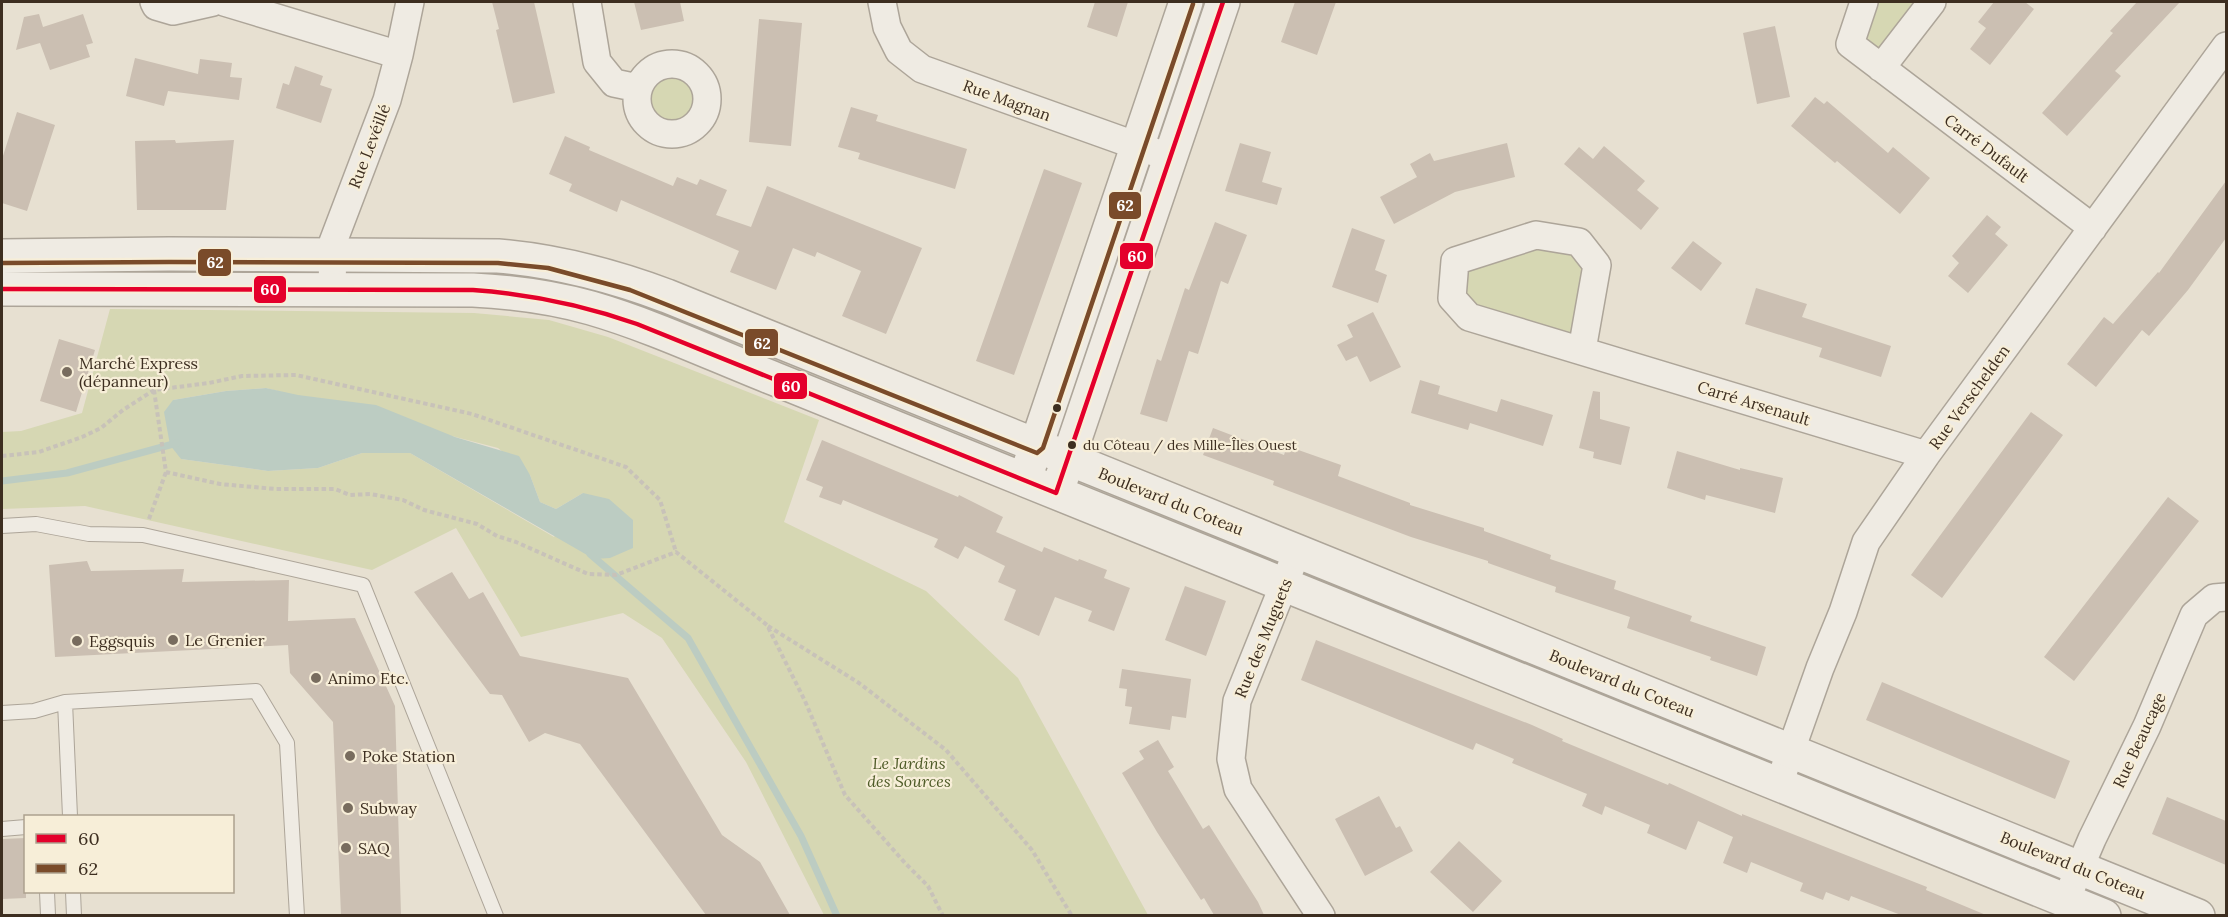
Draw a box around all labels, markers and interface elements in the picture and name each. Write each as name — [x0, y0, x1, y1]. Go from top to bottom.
street label: Rue Magnan — [960, 75, 1054, 125]
street label: Rue Levéillé — [344, 101, 394, 191]
street label: Carré Dufault — [1941, 110, 2034, 187]
line badge: 62 — [1108, 191, 1142, 220]
text: 62 — [1116, 195, 1134, 215]
line badge: 60 — [1119, 242, 1154, 270]
text: 60 — [1127, 246, 1147, 266]
line badge: 62 — [197, 248, 232, 277]
text: 62 — [206, 252, 224, 272]
line badge: 60 — [253, 275, 287, 304]
text: 60 — [260, 279, 280, 299]
line badge: 62 — [744, 328, 779, 357]
text: 62 — [753, 333, 771, 353]
street label: Rue Verschelden — [1924, 341, 2014, 453]
place label: Marché Express (dépanneur) — [79, 353, 198, 392]
marker: Marché Express (dépanneur) — [60, 365, 74, 379]
line badge: 60 — [773, 372, 808, 400]
text: 60 — [781, 376, 801, 396]
street label: Carré Arsenault — [1695, 376, 1814, 430]
unlabelled marker — [1051, 402, 1063, 414]
place label: du Côteau / des Mille-Îles Ouest — [1083, 436, 1297, 454]
marker: du Côteau / des Mille-Îles Ouest — [1066, 439, 1078, 451]
street label: Boulevard du Coteau — [1095, 463, 1247, 539]
street label: Rue des Muguets — [1230, 575, 1296, 701]
place label: Le Grenier — [185, 630, 265, 650]
place label: Eggsquis — [89, 631, 155, 651]
marker: Le Grenier — [166, 633, 180, 647]
marker: Eggsquis — [70, 634, 84, 648]
street label: Boulevard du Coteau — [1546, 645, 1698, 721]
place label: Animo Etc. — [327, 668, 409, 688]
marker: Animo Etc. — [309, 671, 323, 685]
street label: Rue Beaucage — [2108, 689, 2170, 791]
place label: Poke Station — [362, 746, 456, 766]
marker: Poke Station — [343, 749, 357, 763]
park label: Le Jardins des Sources — [867, 753, 951, 791]
place label: Subway — [360, 798, 418, 818]
marker: Subway — [341, 801, 355, 815]
legend — [24, 815, 234, 893]
text: 60 — [78, 827, 100, 850]
street label: Boulevard du Coteau — [1997, 827, 2149, 903]
place label: SAQ — [358, 838, 390, 858]
marker: SAQ — [339, 841, 353, 855]
text: 62 — [78, 857, 98, 880]

